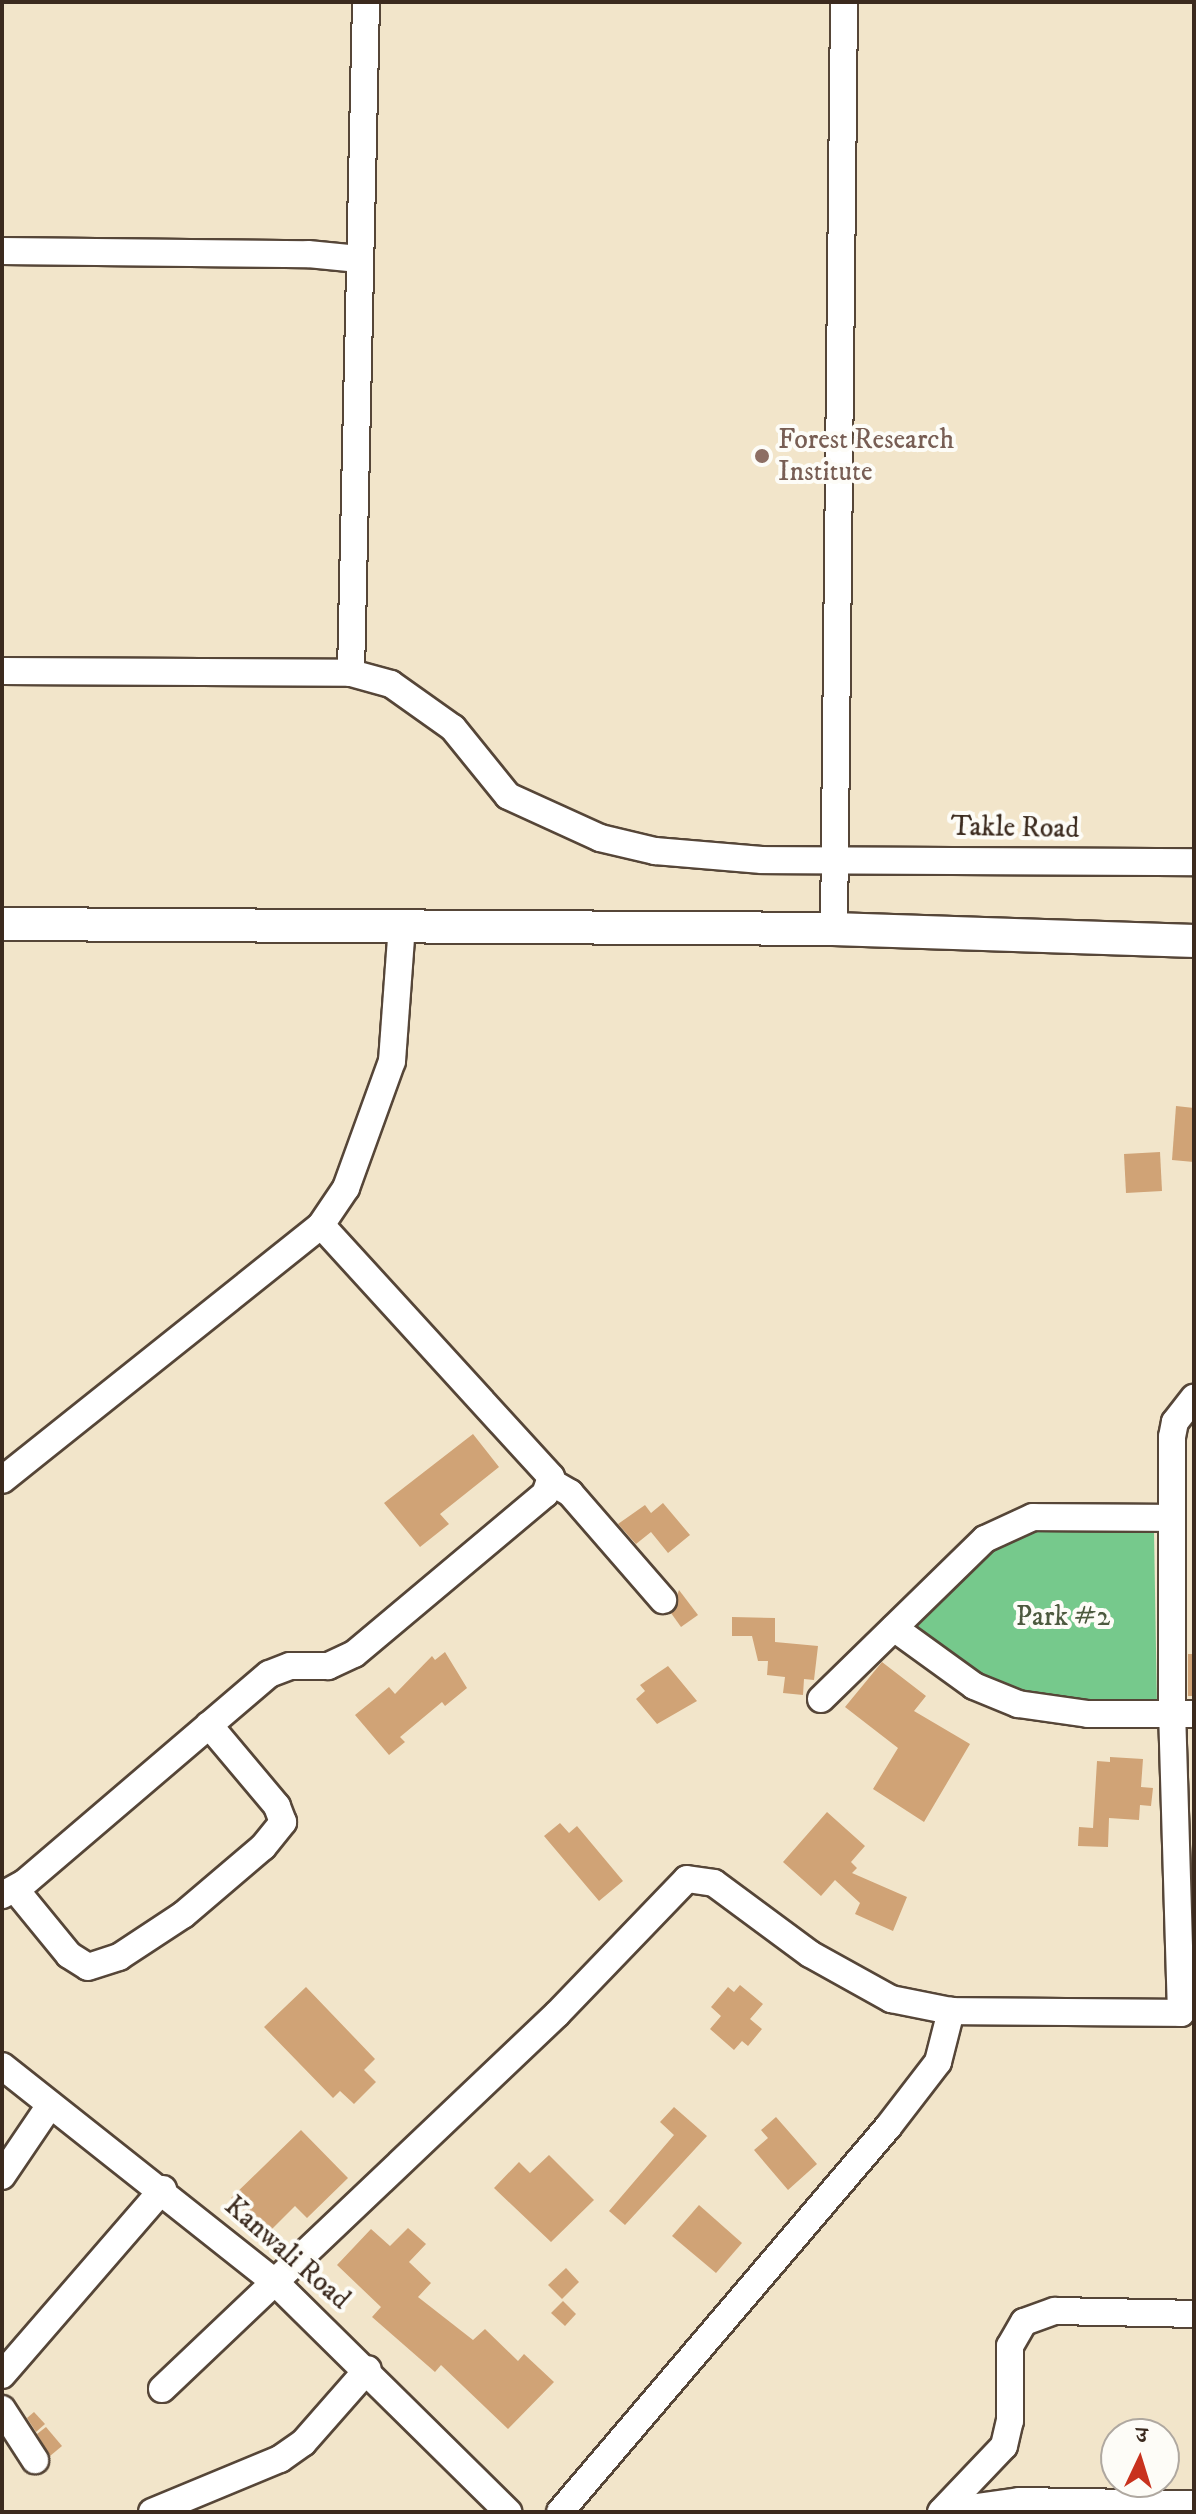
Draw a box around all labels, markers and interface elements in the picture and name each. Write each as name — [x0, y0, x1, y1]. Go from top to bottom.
place label: Forest Research Institute — [778, 423, 954, 489]
marker: Forest Research Institute — [753, 447, 771, 465]
street label: Takle Road — [951, 810, 1079, 846]
park label: Park #2 — [1016, 1600, 1110, 1634]
street label: Kanwali Road — [217, 2189, 357, 2317]
north arrow — [1100, 2418, 1180, 2498]
text: उ — [1135, 2422, 1148, 2449]

